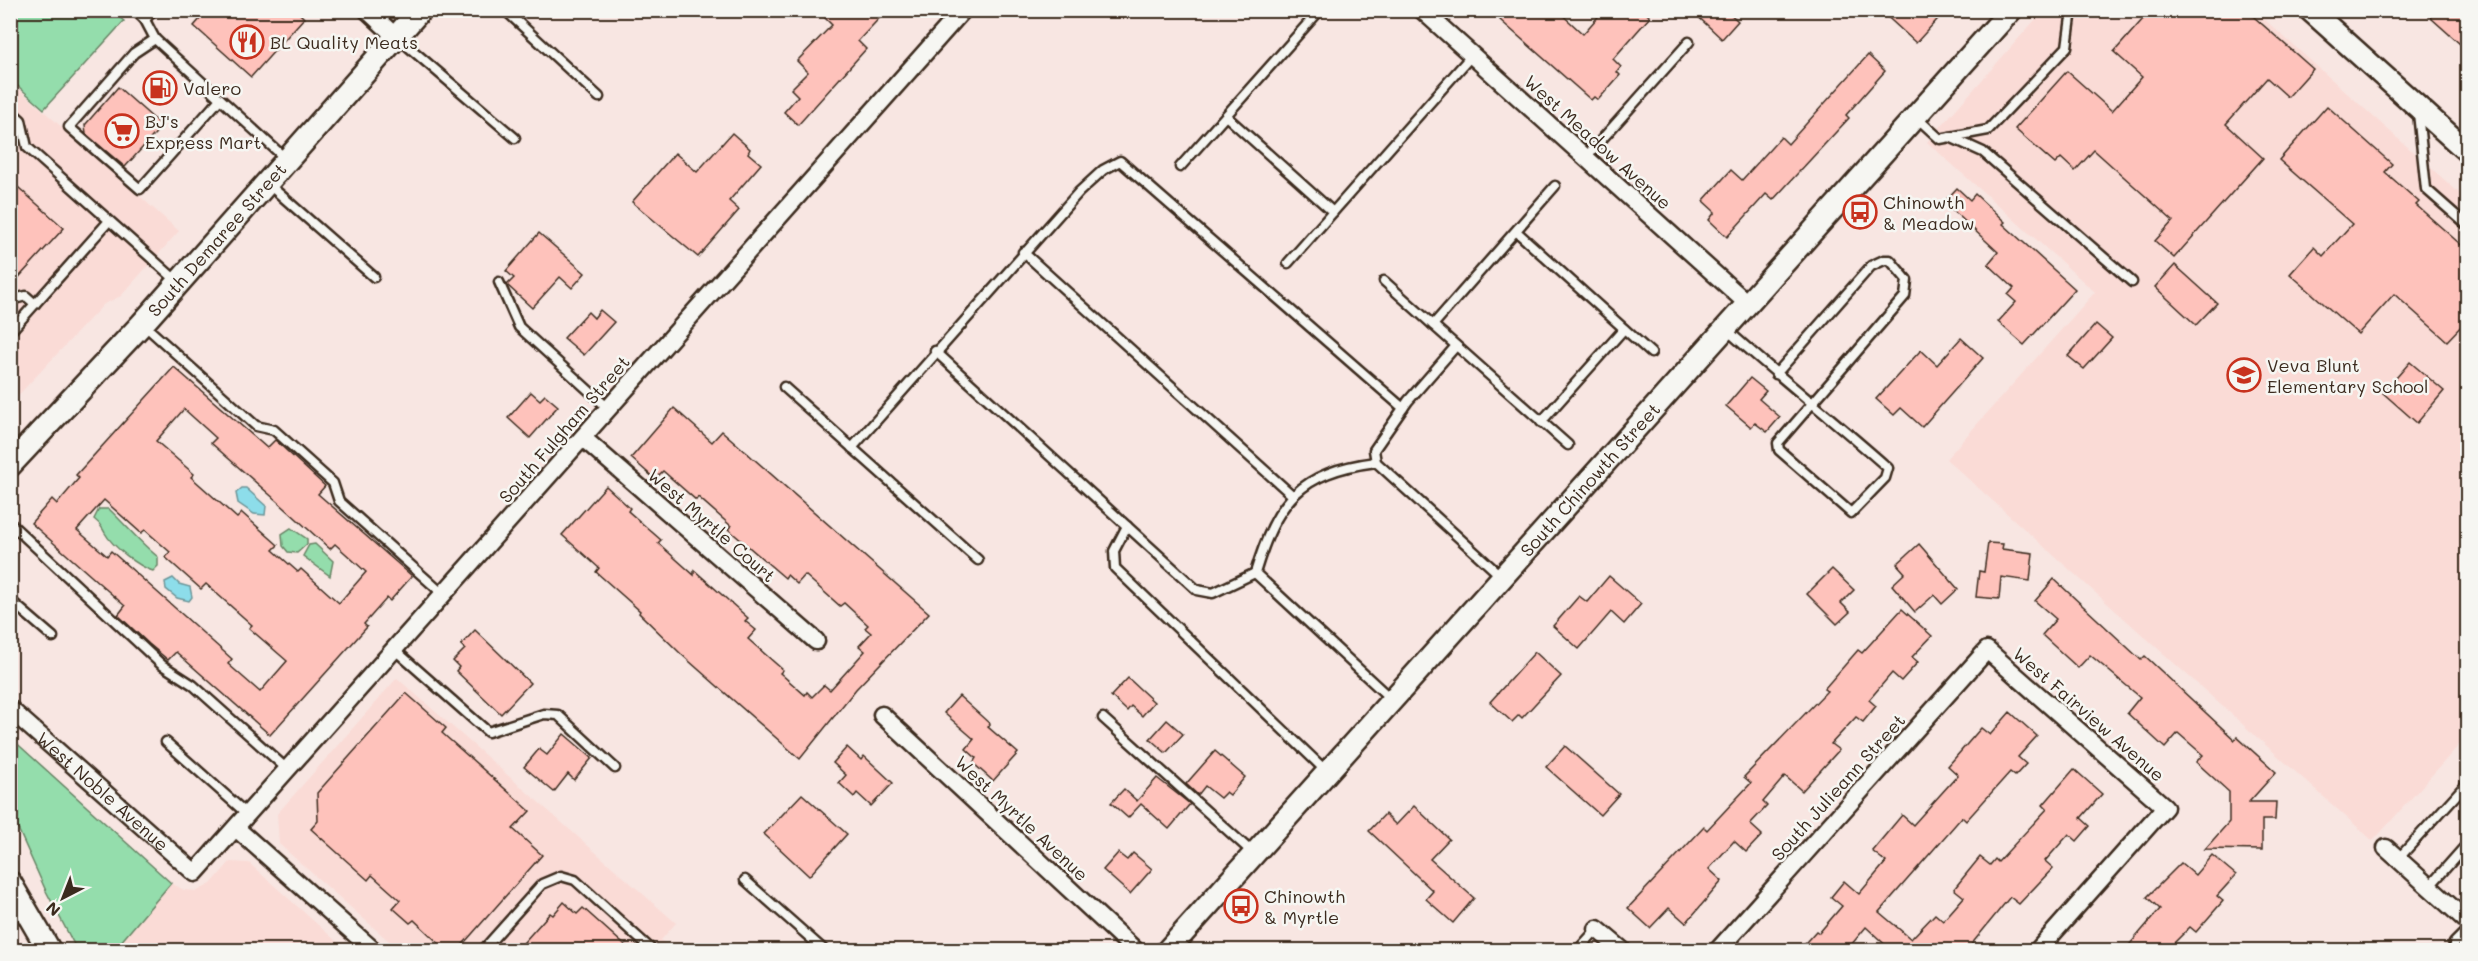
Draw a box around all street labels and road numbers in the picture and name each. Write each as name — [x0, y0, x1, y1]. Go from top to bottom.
street label: West Meadow Avenue — [1519, 69, 1677, 215]
street label: South Demaree Street — [142, 157, 291, 322]
street label: South Fulgham Street — [493, 350, 635, 508]
street label: South Chinowth Street — [1515, 397, 1665, 562]
street label: West Myrtle Court — [643, 463, 781, 587]
street label: West Fairview Avenue — [2008, 642, 2170, 786]
street label: South Julieann Street — [1766, 709, 1910, 865]
street label: West Noble Avenue — [32, 726, 174, 856]
street label: West Myrtle Avenue — [950, 750, 1094, 886]

